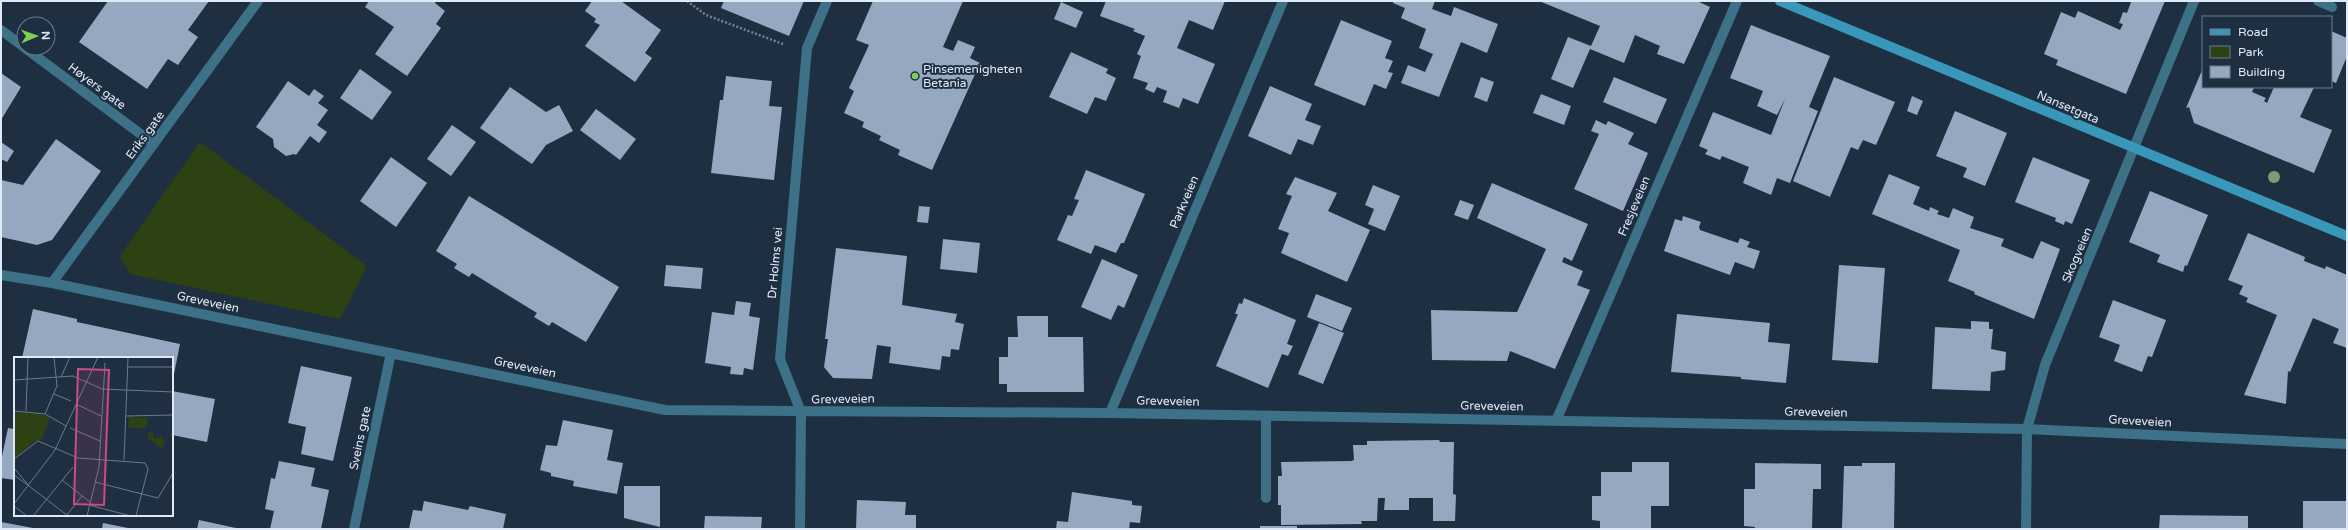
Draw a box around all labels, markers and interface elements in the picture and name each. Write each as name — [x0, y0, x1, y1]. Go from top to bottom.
north arrow — [16, 16, 56, 56]
legend — [2202, 16, 2332, 88]
text: Road — [2238, 25, 2268, 39]
text: N — [39, 31, 52, 40]
text: Park — [2238, 45, 2264, 59]
street label: Høyers gate — [66, 60, 129, 112]
place label: Pinsemenigheten Betania — [923, 62, 1022, 90]
text: Building — [2238, 65, 2285, 79]
marker: Pinsemenigheten Betania — [910, 71, 920, 81]
street label: Nansetgata — [2035, 88, 2101, 126]
street label: Eriks gate — [123, 108, 167, 162]
street label: Parkveien — [1167, 174, 1201, 230]
street label: Fresjeveien — [1615, 174, 1653, 238]
street label: Skogveien — [2059, 225, 2095, 285]
street label: Dr Holms vei — [765, 227, 785, 299]
street label: Greveveien — [176, 289, 240, 315]
street label: Greveveien — [493, 354, 557, 380]
inset map — [14, 357, 173, 516]
street label: Greveveien — [811, 391, 875, 407]
street label: Greveveien — [1136, 393, 1200, 409]
street label: Greveveien — [1460, 398, 1524, 414]
street label: Greveveien — [1784, 404, 1848, 420]
street label: Sveins gate — [346, 405, 374, 471]
street label: Greveveien — [2108, 412, 2172, 430]

